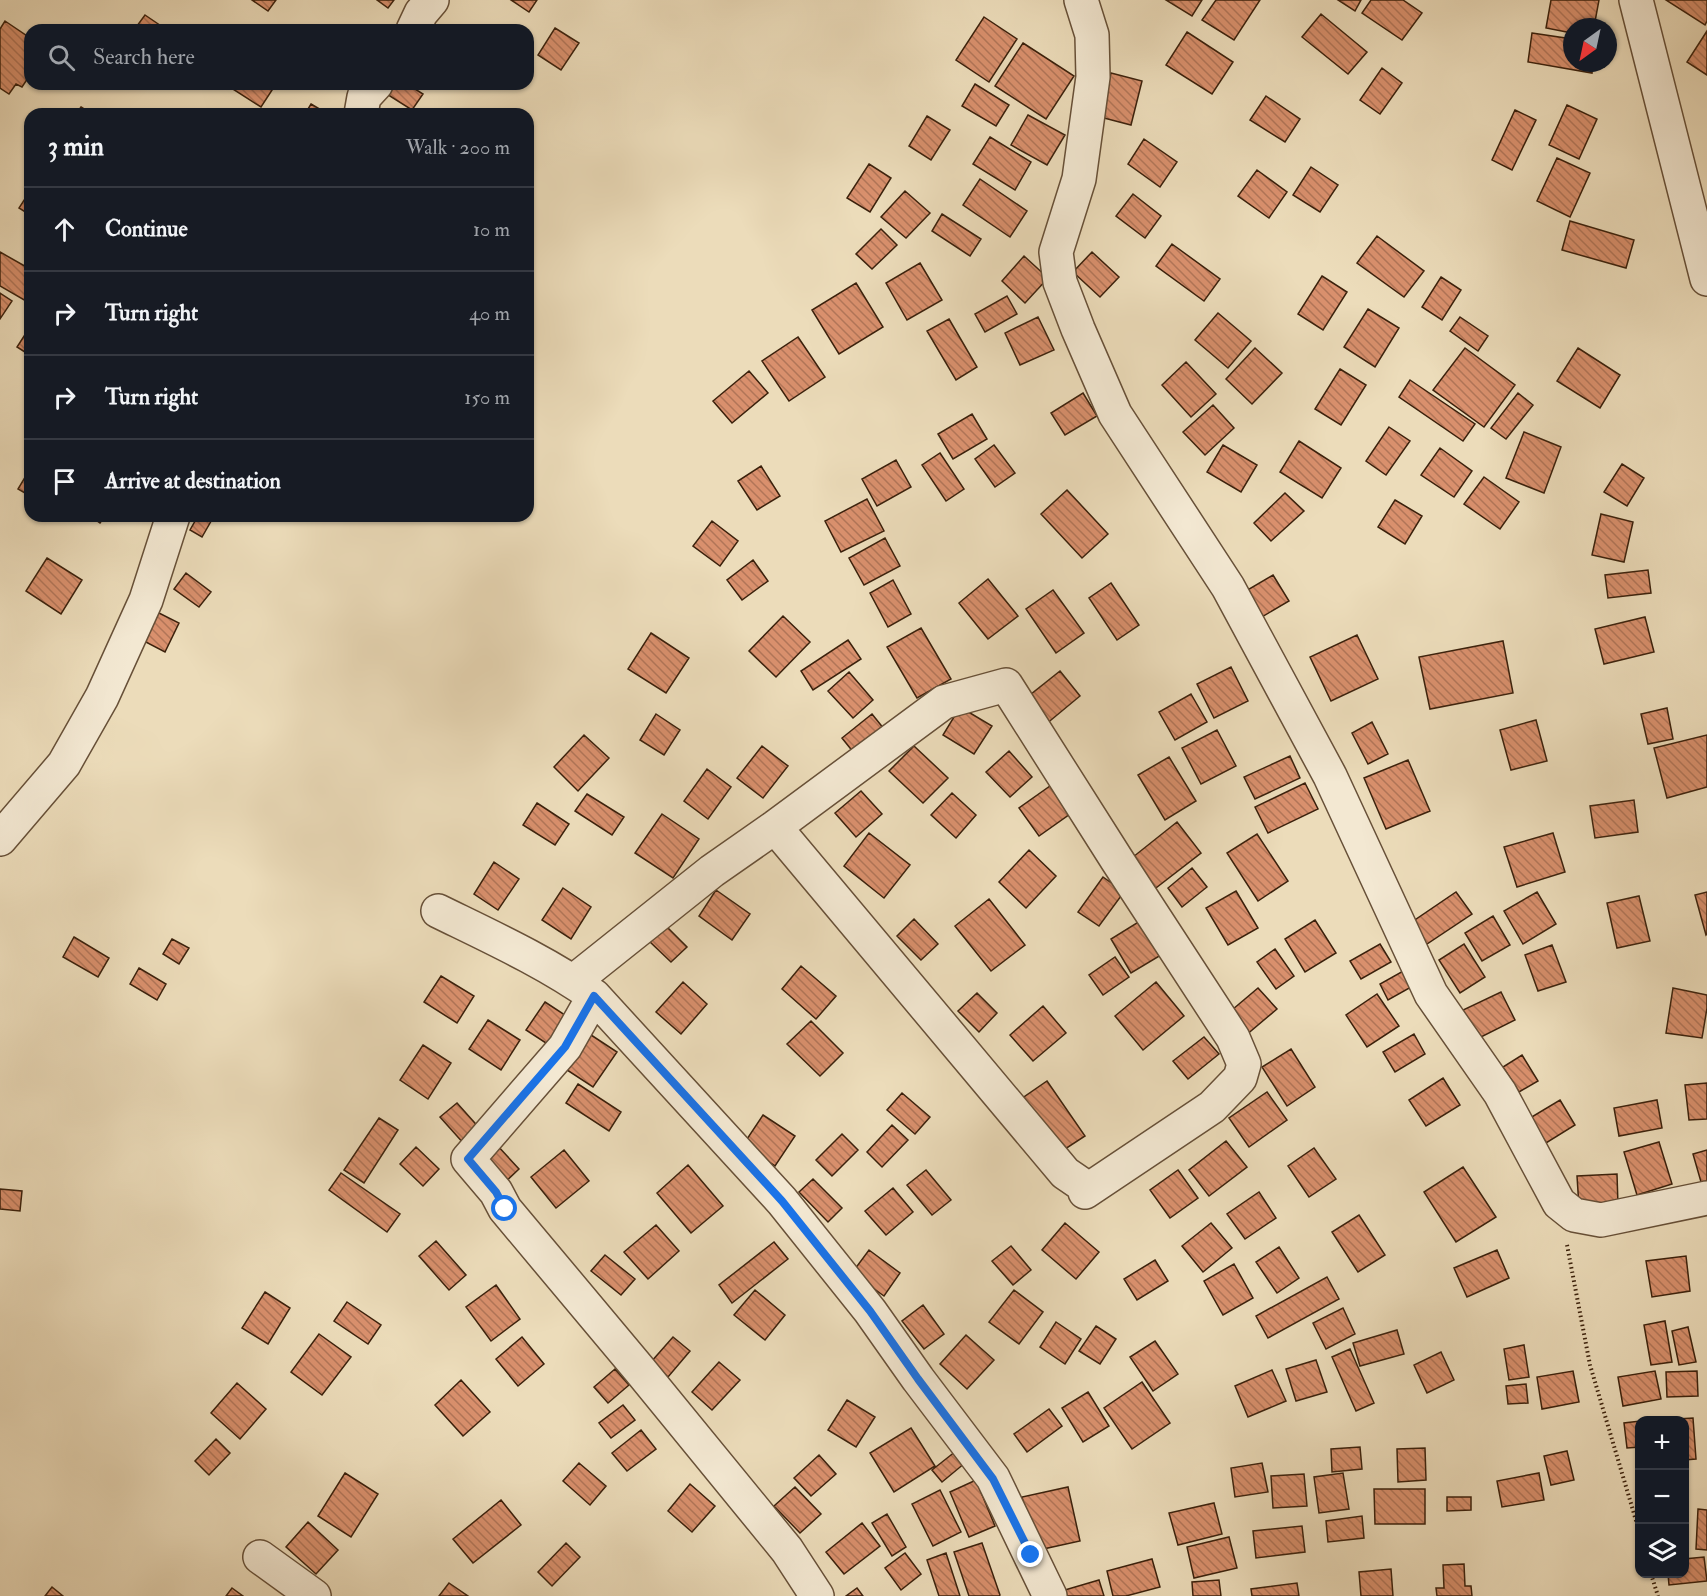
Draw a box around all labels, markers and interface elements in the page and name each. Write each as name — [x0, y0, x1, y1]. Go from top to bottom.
north arrow — [1563, 18, 1617, 72]
search box — [24, 24, 534, 90]
icon: search — [45, 41, 78, 74]
text: Search here — [93, 43, 195, 71]
text: 3 min — [48, 131, 104, 163]
text: Walk · 200 m — [406, 135, 510, 160]
icon: ahead — [48, 213, 81, 246]
text: Continue — [105, 215, 188, 243]
text: 10 m — [473, 217, 510, 242]
icon: right — [48, 297, 81, 330]
text: Turn right — [105, 299, 198, 327]
text: 40 m — [469, 301, 510, 326]
icon: right — [48, 381, 81, 414]
text: Turn right — [105, 383, 198, 411]
text: 150 m — [464, 385, 510, 410]
icon: arrive — [48, 465, 81, 498]
text: Arrive at destination — [105, 467, 281, 495]
route start — [491, 1195, 517, 1221]
map controls — [1635, 1416, 1689, 1578]
button: + — [1635, 1416, 1689, 1470]
button: − — [1635, 1470, 1689, 1524]
button: layers — [1635, 1524, 1689, 1578]
route end — [1017, 1541, 1043, 1567]

